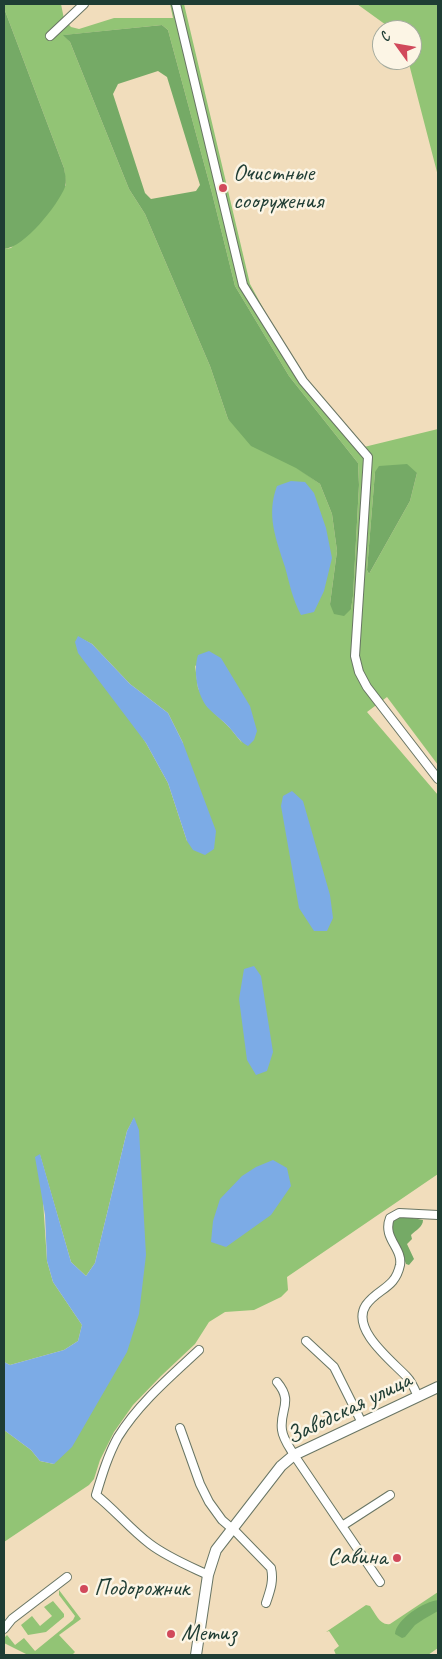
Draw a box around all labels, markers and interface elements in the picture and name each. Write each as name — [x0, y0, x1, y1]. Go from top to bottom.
north arrow — [372, 20, 422, 70]
text: С — [376, 30, 394, 45]
place label: Очистные сооружения — [233, 160, 323, 216]
marker: Очистные сооружения — [217, 182, 229, 194]
street label: Заводская улица — [282, 1366, 416, 1452]
place label: Савина — [328, 1544, 387, 1572]
marker: Савина — [391, 1552, 403, 1564]
place label: Подорожник — [94, 1575, 189, 1603]
marker: Подорожник — [78, 1583, 90, 1595]
place label: Метиз — [181, 1620, 236, 1648]
marker: Метиз — [165, 1628, 177, 1640]

